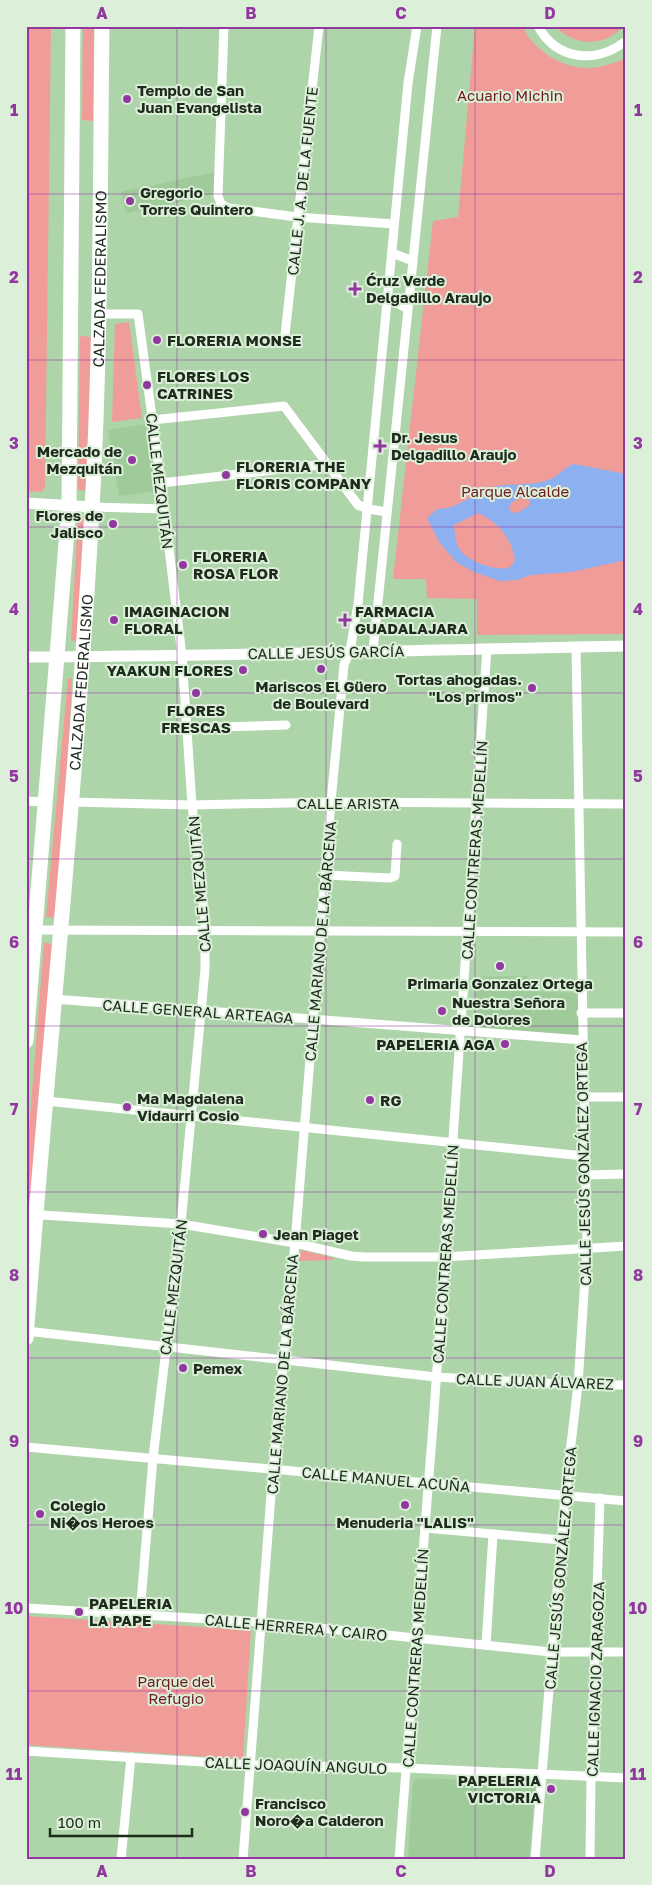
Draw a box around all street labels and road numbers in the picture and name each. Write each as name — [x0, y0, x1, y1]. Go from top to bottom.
street label: CALLE J. A. DE LA FUENTE — [283, 86, 321, 276]
street label: CALZADA FEDERALISMO — [89, 190, 109, 367]
street label: CALLE MEZQUITÁN — [143, 412, 177, 550]
street label: CALZADA FEDERALISMO — [65, 593, 96, 771]
street label: CALLE JESÚS GARCÍA — [247, 642, 405, 662]
street label: CALLE CONTRERAS MEDELLÍN — [457, 740, 491, 960]
street label: CALLE ARISTA — [297, 794, 399, 812]
street label: CALLE MEZQUITÁN — [184, 815, 214, 953]
street label: CALLE MARIANO DE LA BÁRCENA — [301, 820, 339, 1062]
street label: CALLE GENERAL ARTEAGA — [102, 995, 294, 1027]
street label: CALLE JESÚS GONZÁLEZ ORTEGA — [572, 1042, 594, 1286]
street label: CALLE CONTRERAS MEDELLÍN — [428, 1144, 462, 1364]
street label: CALLE MEZQUITÁN — [156, 1218, 190, 1356]
street label: CALLE MARIANO DE LA BÁRCENA — [263, 1253, 301, 1495]
street label: CALLE JUAN ÁLVAREZ — [456, 1369, 614, 1393]
street label: CALLE JESÚS GONZÁLEZ ORTEGA — [540, 1446, 580, 1690]
street label: CALLE MANUEL ACUÑA — [301, 1463, 471, 1495]
street label: CALLE CONTRERAS MEDELLÍN — [398, 1548, 432, 1768]
street label: CALLE IGNACIO ZARAGOZA — [583, 1581, 607, 1777]
street label: CALLE HERRERA Y CAIRO — [204, 1610, 388, 1644]
street label: CALLE JOAQUÍN ANGULO — [204, 1753, 388, 1777]

